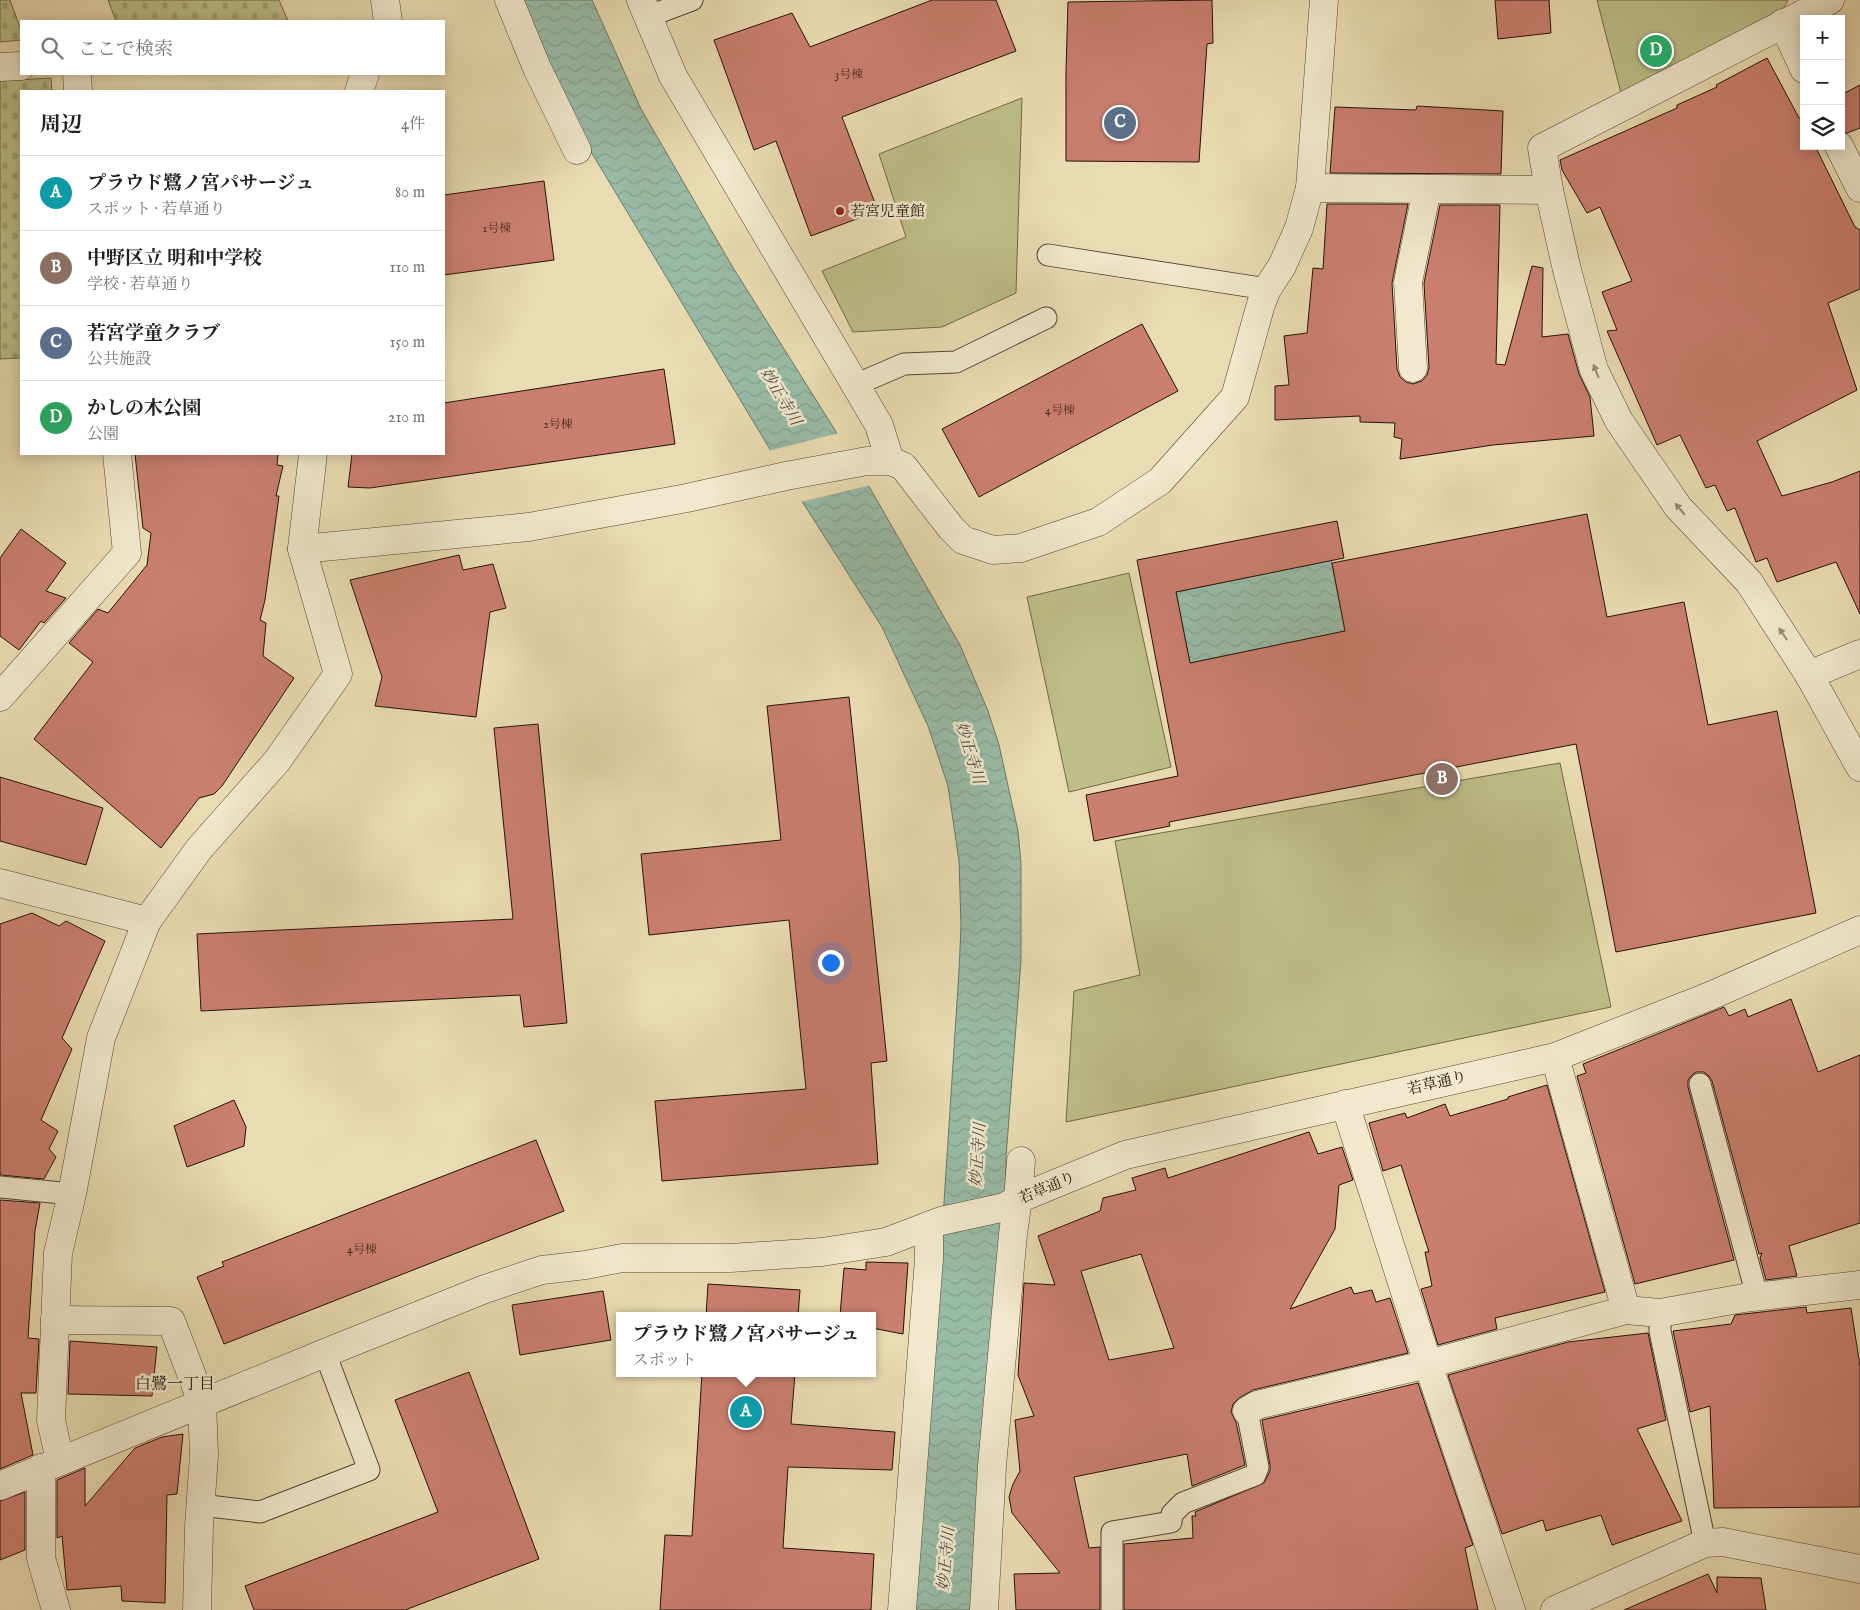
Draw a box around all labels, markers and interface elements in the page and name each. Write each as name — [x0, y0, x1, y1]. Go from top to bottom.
map controls — [1800, 15, 1845, 150]
button: + — [1800, 15, 1845, 60]
search box — [20, 20, 445, 75]
pin: D — [1640, 32, 1672, 70]
icon: search — [38, 34, 66, 62]
text: ここで検索 — [78, 38, 173, 62]
button: − — [1800, 60, 1845, 105]
house number: 3号棟 — [835, 67, 863, 82]
pin: C — [1104, 104, 1136, 142]
button: layers — [1800, 105, 1845, 150]
text: 周辺 — [40, 112, 82, 139]
text: 4件 — [401, 115, 425, 135]
text: プラウド鷺ノ宮パサージュ — [87, 172, 314, 196]
text: A — [51, 183, 61, 203]
text: 80 m — [395, 183, 425, 203]
text: スポット · 若草通り — [87, 200, 226, 220]
place label: 若宮児童館 — [850, 202, 925, 221]
marker: 若宮児童館 — [834, 205, 846, 217]
house number: 1号棟 — [483, 221, 511, 236]
text: 中野区立 明和中学校 — [87, 247, 262, 271]
text: B — [51, 258, 61, 278]
text: 110 m — [389, 258, 425, 278]
text: 学校 · 若草通り — [87, 275, 194, 295]
text: 若宮学童クラブ — [87, 322, 220, 346]
text: C — [50, 333, 62, 353]
text: 150 m — [390, 333, 425, 353]
text: 公共施設 — [87, 350, 151, 370]
one-way arrow — [1592, 363, 1600, 378]
water label: 妙正寺川 — [755, 364, 806, 431]
text: かしの木公園 — [87, 397, 201, 421]
house number: 4号棟 — [1045, 403, 1075, 418]
text: D — [50, 408, 62, 428]
text: 210 m — [388, 408, 425, 428]
house number: 2号棟 — [543, 417, 573, 432]
text: 公園 — [87, 425, 119, 445]
one-way arrow — [1675, 503, 1686, 515]
one-way arrow — [1779, 627, 1788, 641]
water label: 妙正寺川 — [950, 719, 989, 788]
pin: B — [1426, 760, 1458, 798]
your location — [818, 950, 844, 976]
street label: 若草通り — [1406, 1067, 1468, 1099]
water label: 妙正寺川 — [967, 1120, 991, 1188]
street label: 若草通り — [1016, 1168, 1078, 1208]
house number: 4号棟 — [347, 1242, 377, 1257]
popup — [616, 1312, 876, 1377]
text: プラウド鷺ノ宮パサージュ — [632, 1323, 860, 1347]
text: スポット — [632, 1351, 696, 1371]
district label: 白鷺一丁目 — [135, 1375, 215, 1395]
pin: A — [730, 1393, 762, 1431]
water label: 妙正寺川 — [934, 1524, 960, 1592]

